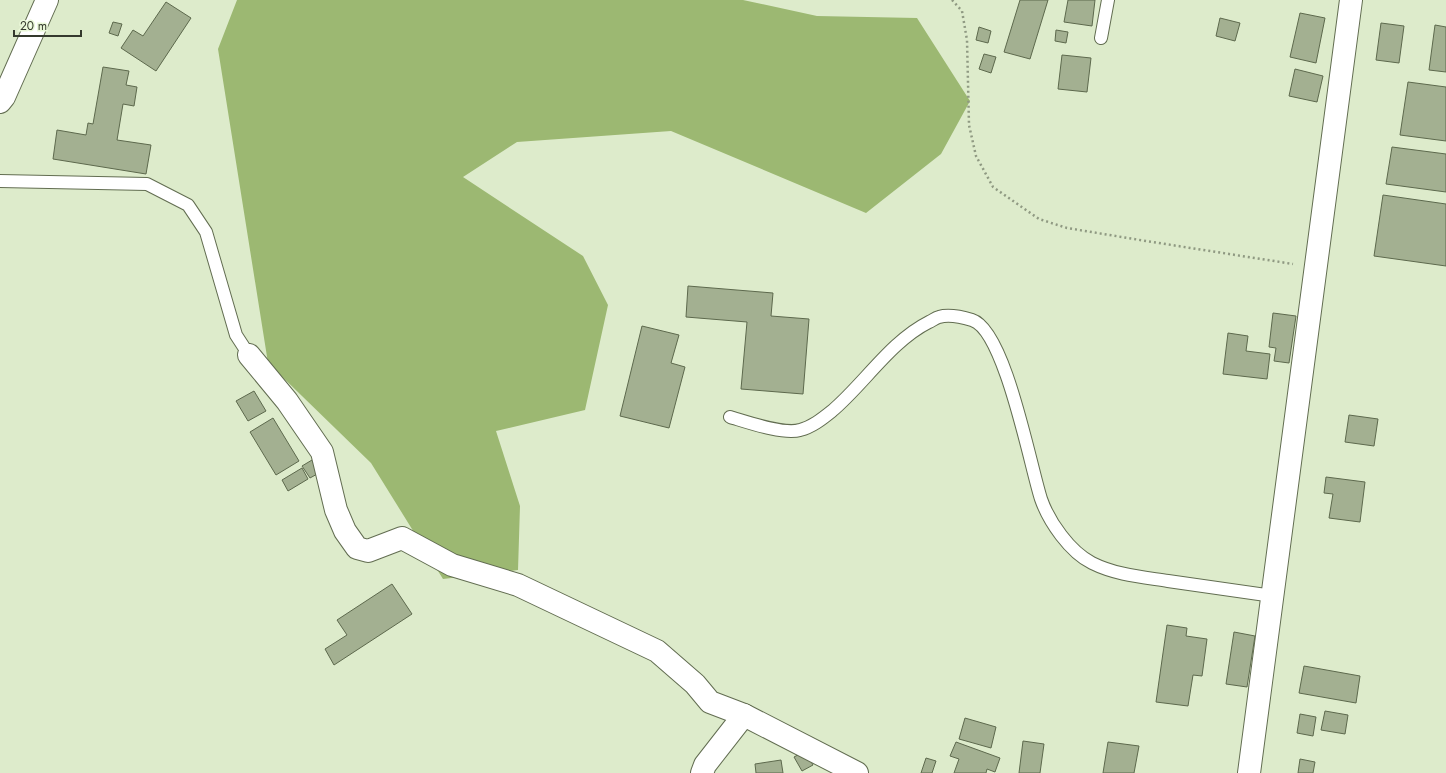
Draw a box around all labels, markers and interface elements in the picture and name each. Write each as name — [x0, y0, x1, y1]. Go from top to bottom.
scale bar — [14, 12, 81, 38]
text: 20 m — [20, 17, 47, 35]

